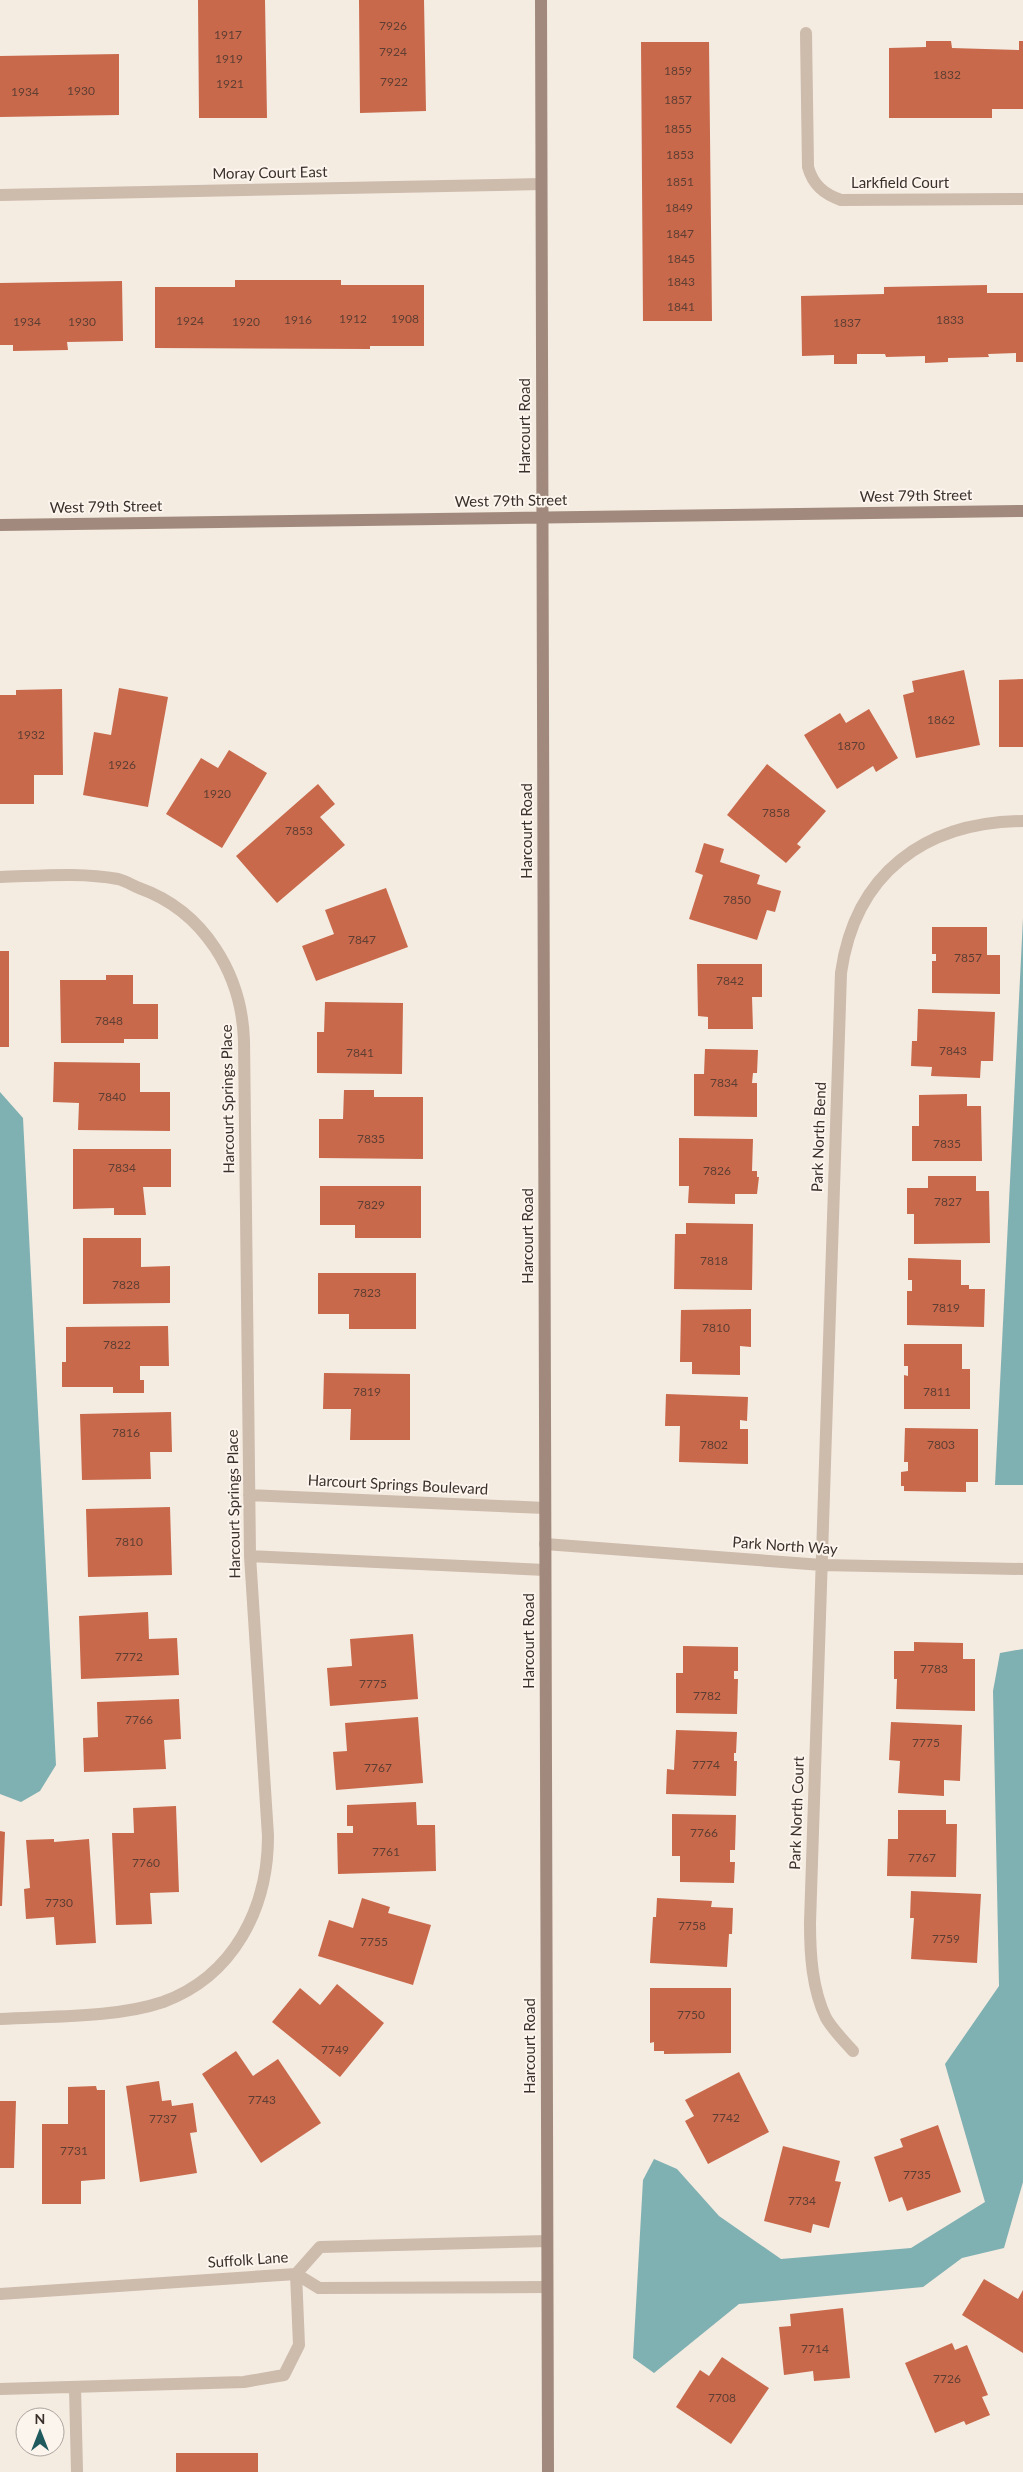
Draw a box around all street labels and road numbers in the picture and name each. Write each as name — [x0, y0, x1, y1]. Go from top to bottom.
street label: Moray Court East — [212, 162, 328, 182]
street label: Larkfield Court — [851, 173, 950, 191]
street label: Harcourt Road — [515, 378, 533, 474]
street label: West 79th Street — [859, 485, 973, 505]
street label: West 79th Street — [454, 490, 568, 510]
street label: West 79th Street — [49, 496, 163, 516]
street label: Harcourt Road — [517, 783, 535, 879]
street label: Harcourt Springs Place — [217, 1024, 237, 1174]
street label: Park North Bend — [807, 1082, 829, 1192]
street label: Harcourt Road — [518, 1188, 536, 1284]
street label: Harcourt Springs Place — [223, 1429, 243, 1579]
street label: Harcourt Springs Boulevard — [307, 1470, 489, 1498]
street label: Park North Way — [732, 1532, 839, 1558]
street label: Harcourt Road — [519, 1593, 537, 1689]
street label: Park North Court — [785, 1755, 807, 1870]
street label: Harcourt Road — [520, 1998, 538, 2094]
street label: Suffolk Lane — [207, 2247, 289, 2271]

